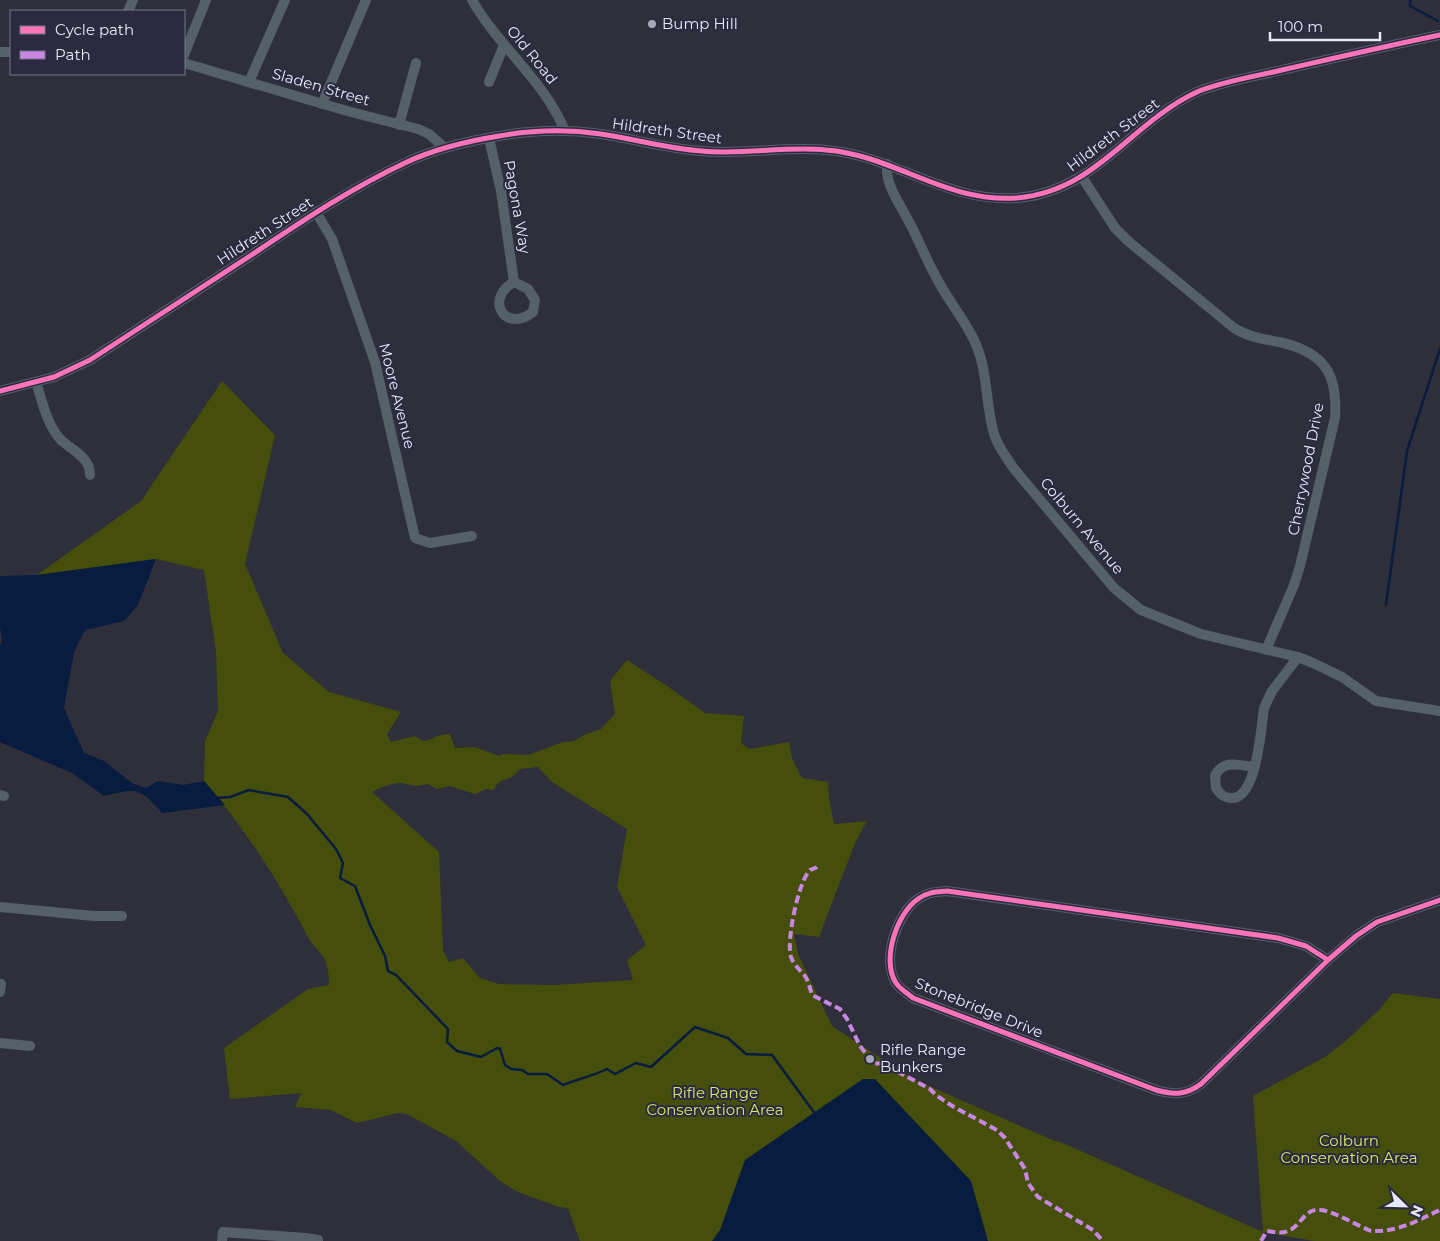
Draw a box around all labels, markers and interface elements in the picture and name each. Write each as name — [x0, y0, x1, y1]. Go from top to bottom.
legend — [10, 10, 185, 75]
scale bar — [1270, 10, 1380, 42]
place label: Bump Hill — [662, 14, 738, 33]
text: 100 m — [1278, 17, 1323, 36]
marker: Bump Hill — [646, 18, 658, 30]
text: Cycle path — [55, 20, 134, 39]
street label: Old Road — [503, 22, 562, 88]
text: Path — [55, 45, 91, 64]
street label: Sladen Street — [270, 63, 372, 110]
street label: Hildreth Street — [1063, 94, 1163, 176]
street label: Hildreth Street — [611, 113, 723, 148]
street label: Pagona Way — [500, 159, 535, 256]
street label: Hildreth Street — [213, 192, 316, 269]
street label: Moore Avenue — [375, 341, 420, 451]
street label: Cherrywood Drive — [1283, 401, 1328, 537]
street label: Colburn Avenue — [1036, 473, 1128, 578]
street label: Stonebridge Drive — [912, 973, 1046, 1042]
place label: Rifle Range Bunkers — [880, 1040, 966, 1076]
marker: Rifle Range Bunkers — [864, 1053, 876, 1065]
park label: Rifle Range Conservation Area — [646, 1083, 784, 1119]
park label: Colburn Conservation Area — [1280, 1131, 1418, 1167]
north arrow — [1380, 1181, 1430, 1231]
text: N — [1406, 1202, 1427, 1220]

